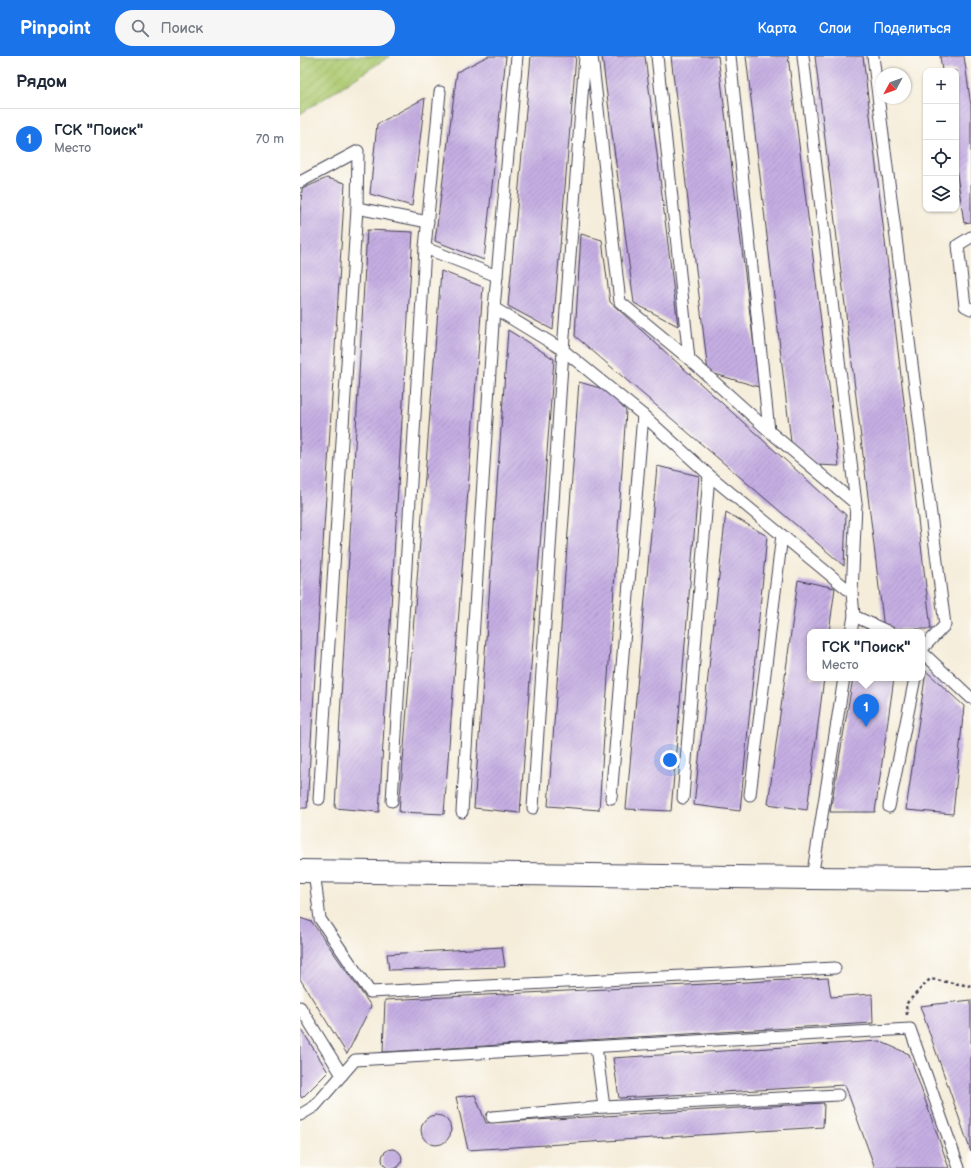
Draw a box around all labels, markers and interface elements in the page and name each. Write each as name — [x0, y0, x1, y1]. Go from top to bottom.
search box — [115, 10, 395, 46]
text: Pinpoint — [20, 17, 91, 40]
icon: search — [129, 17, 151, 39]
text: Поиск — [161, 19, 203, 38]
text: Карта — [757, 20, 797, 37]
text: Слои — [819, 20, 851, 37]
text: Поделиться — [873, 20, 951, 37]
north arrow — [875, 68, 911, 104]
map controls — [923, 68, 959, 212]
button: + — [923, 68, 959, 104]
text: Рядом — [16, 72, 67, 92]
button: − — [923, 104, 959, 140]
text: ГСК "Поиск" — [54, 121, 143, 140]
text: 1 — [26, 131, 32, 147]
text: 70 m — [256, 131, 284, 147]
text: Место — [54, 140, 91, 156]
button: locate — [923, 140, 959, 176]
button: layers — [923, 176, 959, 212]
popup — [807, 629, 925, 681]
text: ГСК "Поиск" — [821, 638, 911, 657]
text: Место — [821, 657, 858, 673]
pin: 1 — [853, 694, 879, 727]
your location — [660, 750, 680, 770]

